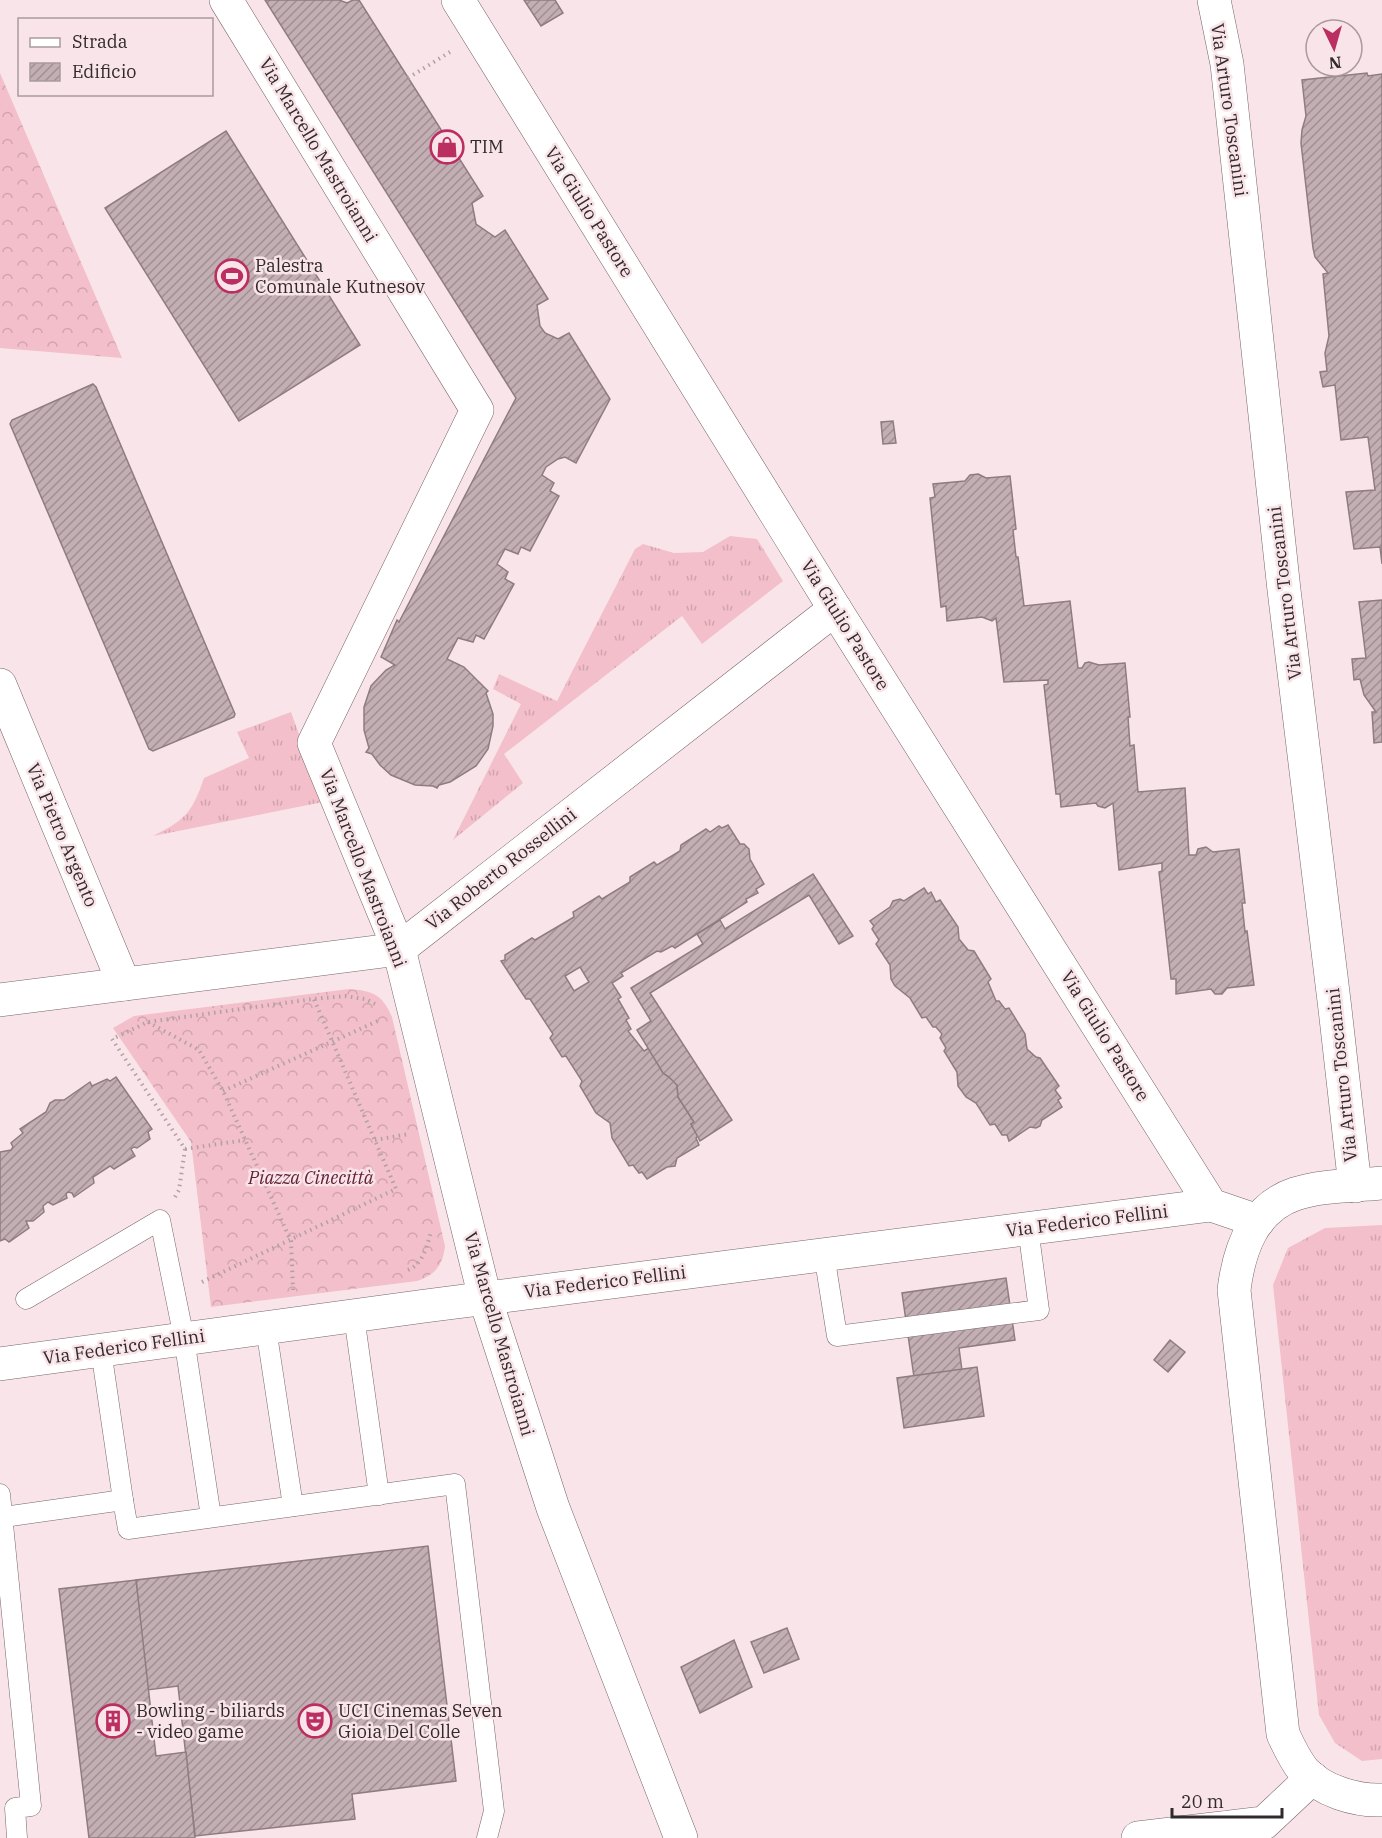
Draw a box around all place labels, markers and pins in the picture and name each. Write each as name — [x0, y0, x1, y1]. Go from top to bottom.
shop icon: TIM — [429, 129, 465, 165]
place label: TIM — [470, 135, 504, 158]
place label: Palestra Comunale Kutnesov — [255, 254, 425, 298]
sports icon: Palestra Comunale Kutnesov — [214, 258, 250, 294]
place label: Bowling - biliards - video game — [136, 1699, 285, 1743]
place label: UCI Cinemas Seven Gioia Del Colle — [338, 1699, 503, 1743]
building icon: Bowling - biliards - video game — [95, 1703, 131, 1739]
theatre icon: UCI Cinemas Seven Gioia Del Colle — [297, 1703, 333, 1739]

